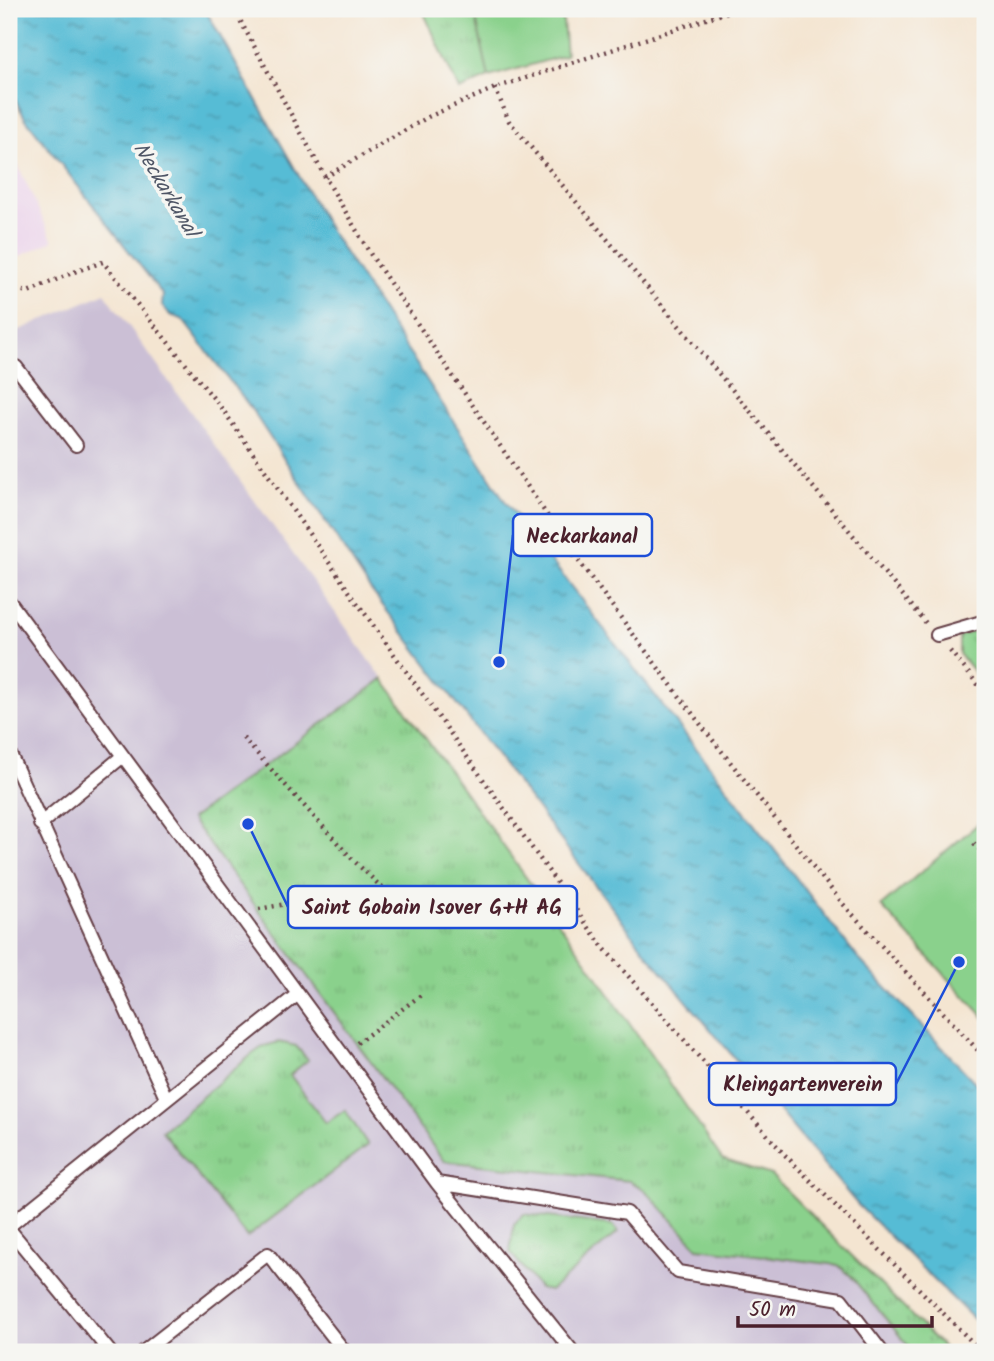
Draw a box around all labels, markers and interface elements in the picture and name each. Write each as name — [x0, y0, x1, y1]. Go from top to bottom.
water label: Neckarkanal — [124, 136, 208, 247]
callout: Neckarkanal — [513, 514, 652, 556]
text: Neckarkanal — [526, 521, 638, 554]
callout: Saint Gobain Isover G+H AG — [288, 886, 577, 928]
text: Saint Gobain Isover G+H AG — [302, 892, 562, 925]
callout: Kleingartenverein — [709, 1063, 896, 1105]
text: Kleingartenverein — [723, 1069, 883, 1102]
scale bar — [738, 1284, 933, 1328]
text: 50 m — [749, 1294, 796, 1327]

